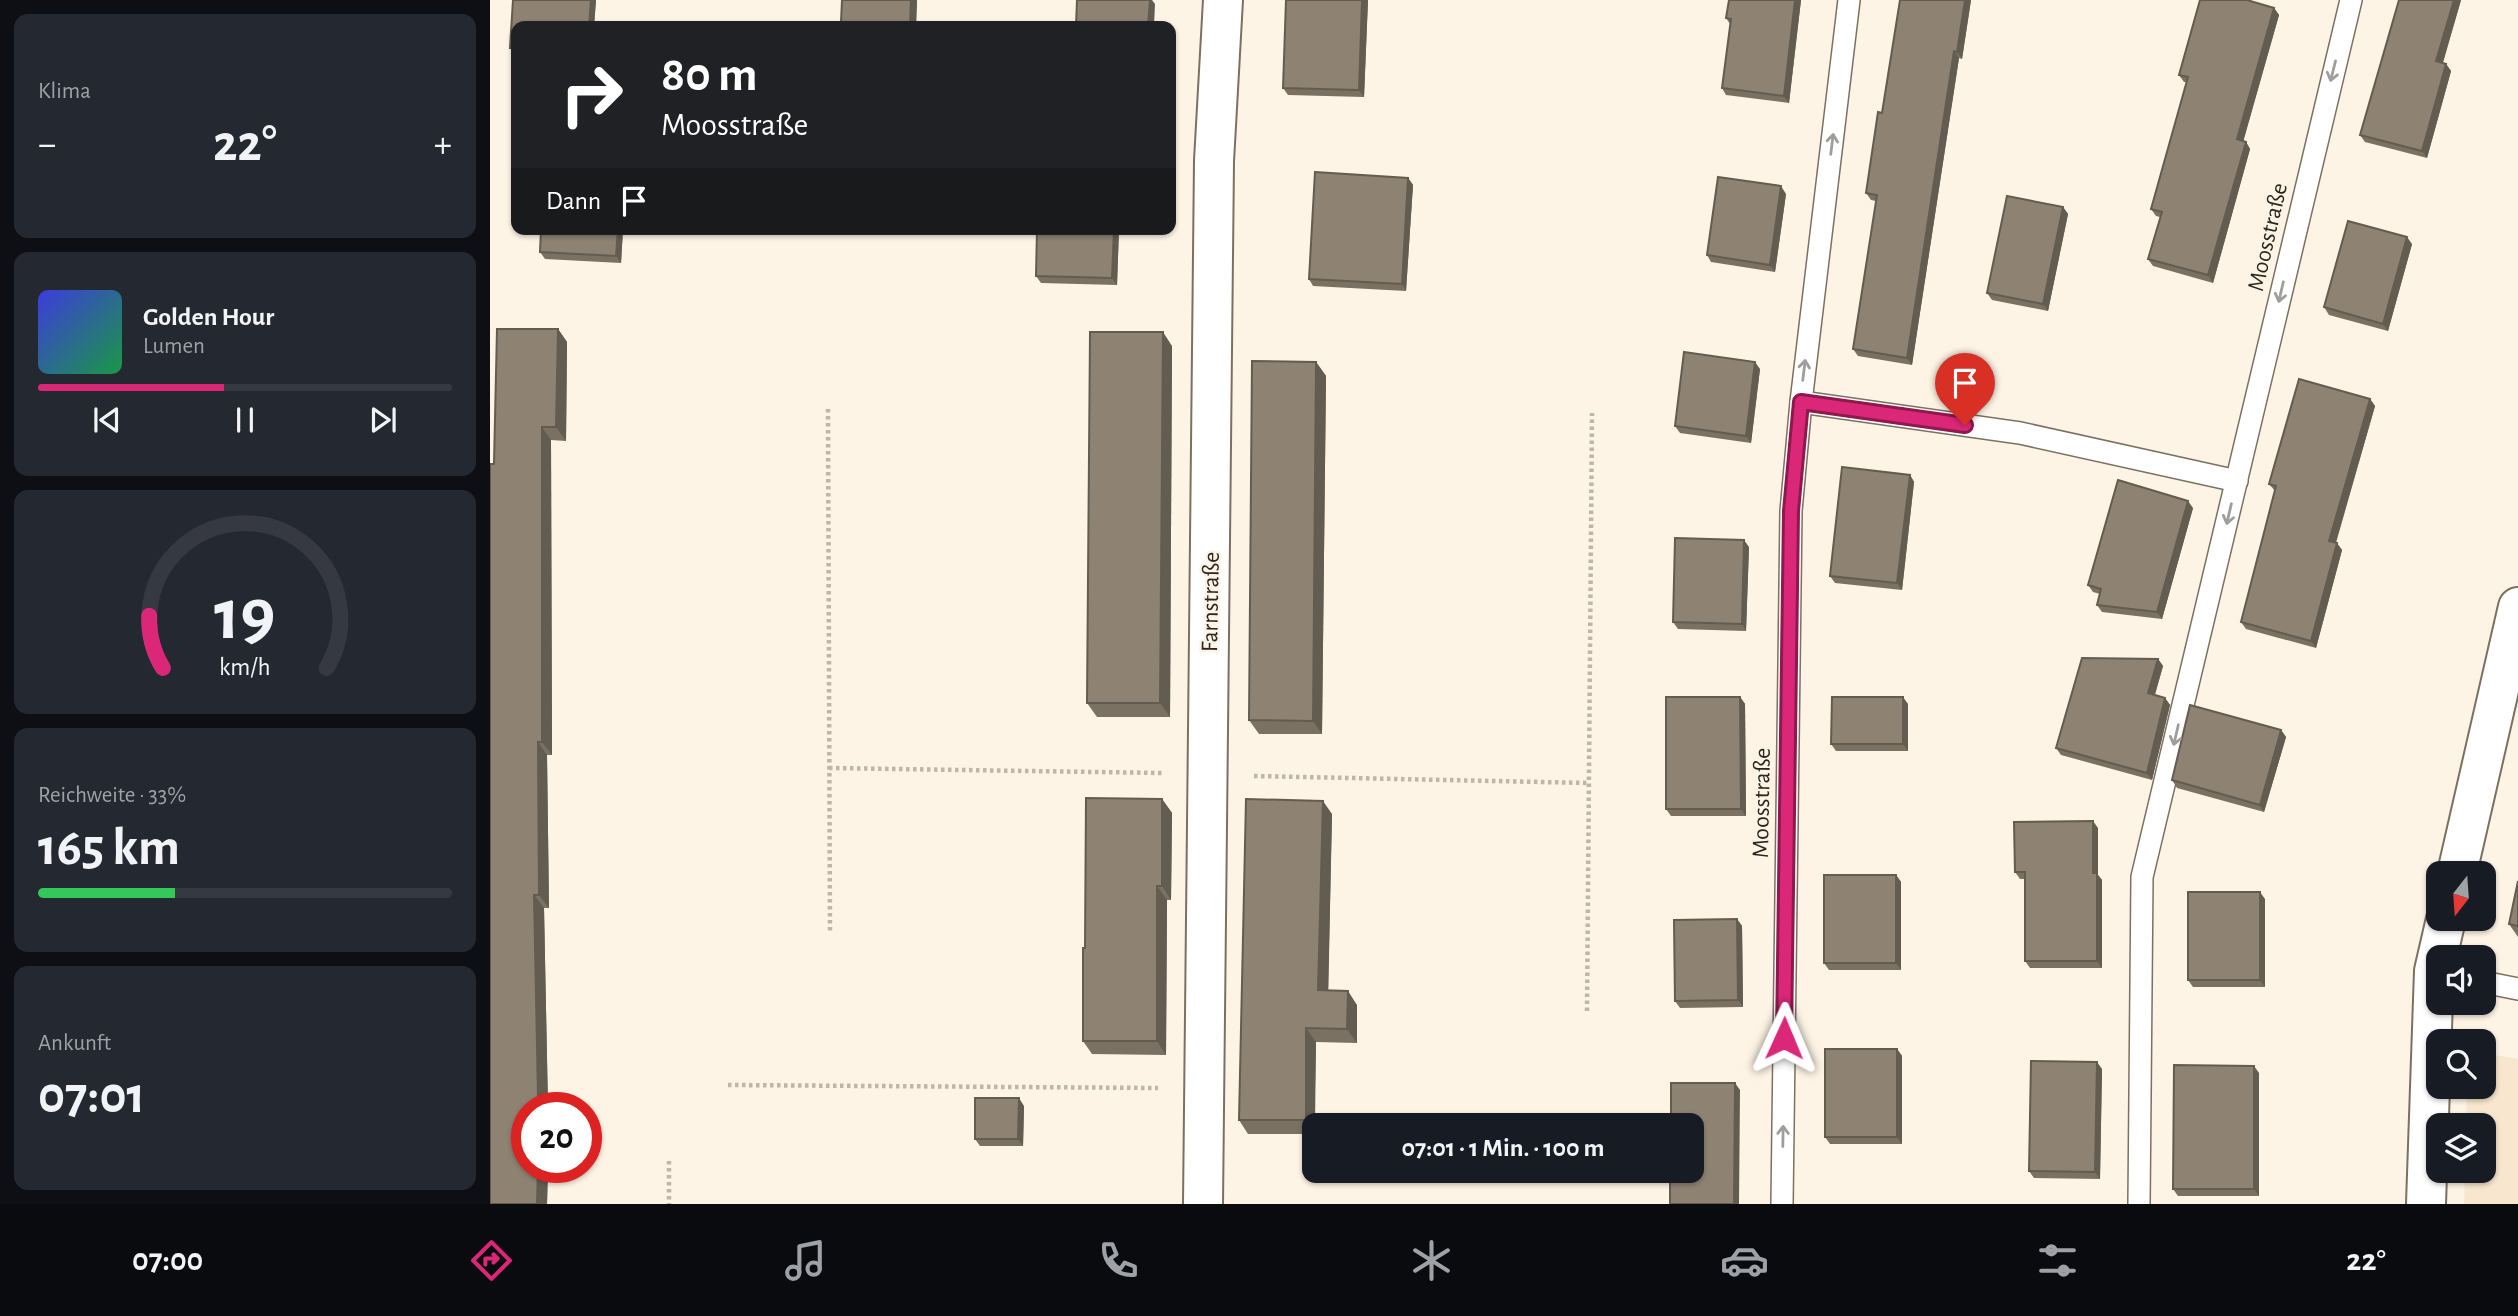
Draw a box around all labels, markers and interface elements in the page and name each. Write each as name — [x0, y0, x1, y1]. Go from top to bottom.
icon: right — [546, 49, 637, 140]
text: 80 m — [661, 51, 758, 100]
one-way arrow — [2326, 59, 2340, 82]
text: Klima — [38, 80, 91, 103]
text: Moosstraße — [661, 109, 808, 141]
text: 22° — [213, 118, 277, 170]
text: − — [38, 126, 56, 164]
text: + — [434, 126, 452, 164]
one-way arrow — [1825, 133, 1838, 156]
street label: Moosstraße — [2244, 181, 2292, 294]
icon: arrive — [615, 182, 653, 220]
text: Dann — [546, 188, 601, 214]
one-way arrow — [2274, 280, 2287, 303]
text: Golden Hour — [143, 304, 274, 330]
text: Lumen — [143, 335, 205, 358]
pin — [1935, 353, 1995, 425]
one-way arrow — [1798, 359, 1811, 382]
icon: arrive — [1946, 364, 1984, 402]
icon: previous — [88, 401, 126, 439]
icon: pause — [226, 401, 264, 439]
icon: next — [364, 401, 402, 439]
one-way arrow — [2222, 502, 2235, 525]
street label: Farnstraße — [1198, 552, 1224, 652]
text: 19 — [214, 580, 276, 653]
text: km/h — [219, 655, 271, 680]
one-way arrow — [2169, 723, 2182, 746]
street label: Moosstraße — [1749, 748, 1775, 858]
text: Reichweite · 33% — [38, 784, 186, 807]
text: 165 km — [38, 822, 180, 874]
north arrow — [2426, 861, 2496, 931]
map controls — [2426, 861, 2496, 1183]
button: sound — [2426, 945, 2496, 1015]
position arrow — [1747, 1001, 1821, 1075]
button: search — [2426, 1029, 2496, 1099]
text: Ankunft — [38, 1032, 111, 1055]
text: 07:01 — [38, 1070, 145, 1122]
speed limit sign: 20 — [511, 1092, 602, 1183]
button: layers — [2426, 1113, 2496, 1183]
one-way arrow — [1776, 1125, 1790, 1148]
text: 07:01 · 1 Min. · 100 m — [1401, 1135, 1605, 1161]
icon: directions — [467, 1236, 516, 1285]
icon: music — [781, 1236, 830, 1285]
icon: phone — [1094, 1236, 1143, 1285]
icon: climate — [1407, 1236, 1456, 1285]
icon: car — [1720, 1236, 1769, 1285]
icon: filters — [2033, 1236, 2082, 1285]
text: 07:00 — [132, 1244, 203, 1276]
text: 22° — [2346, 1244, 2386, 1276]

